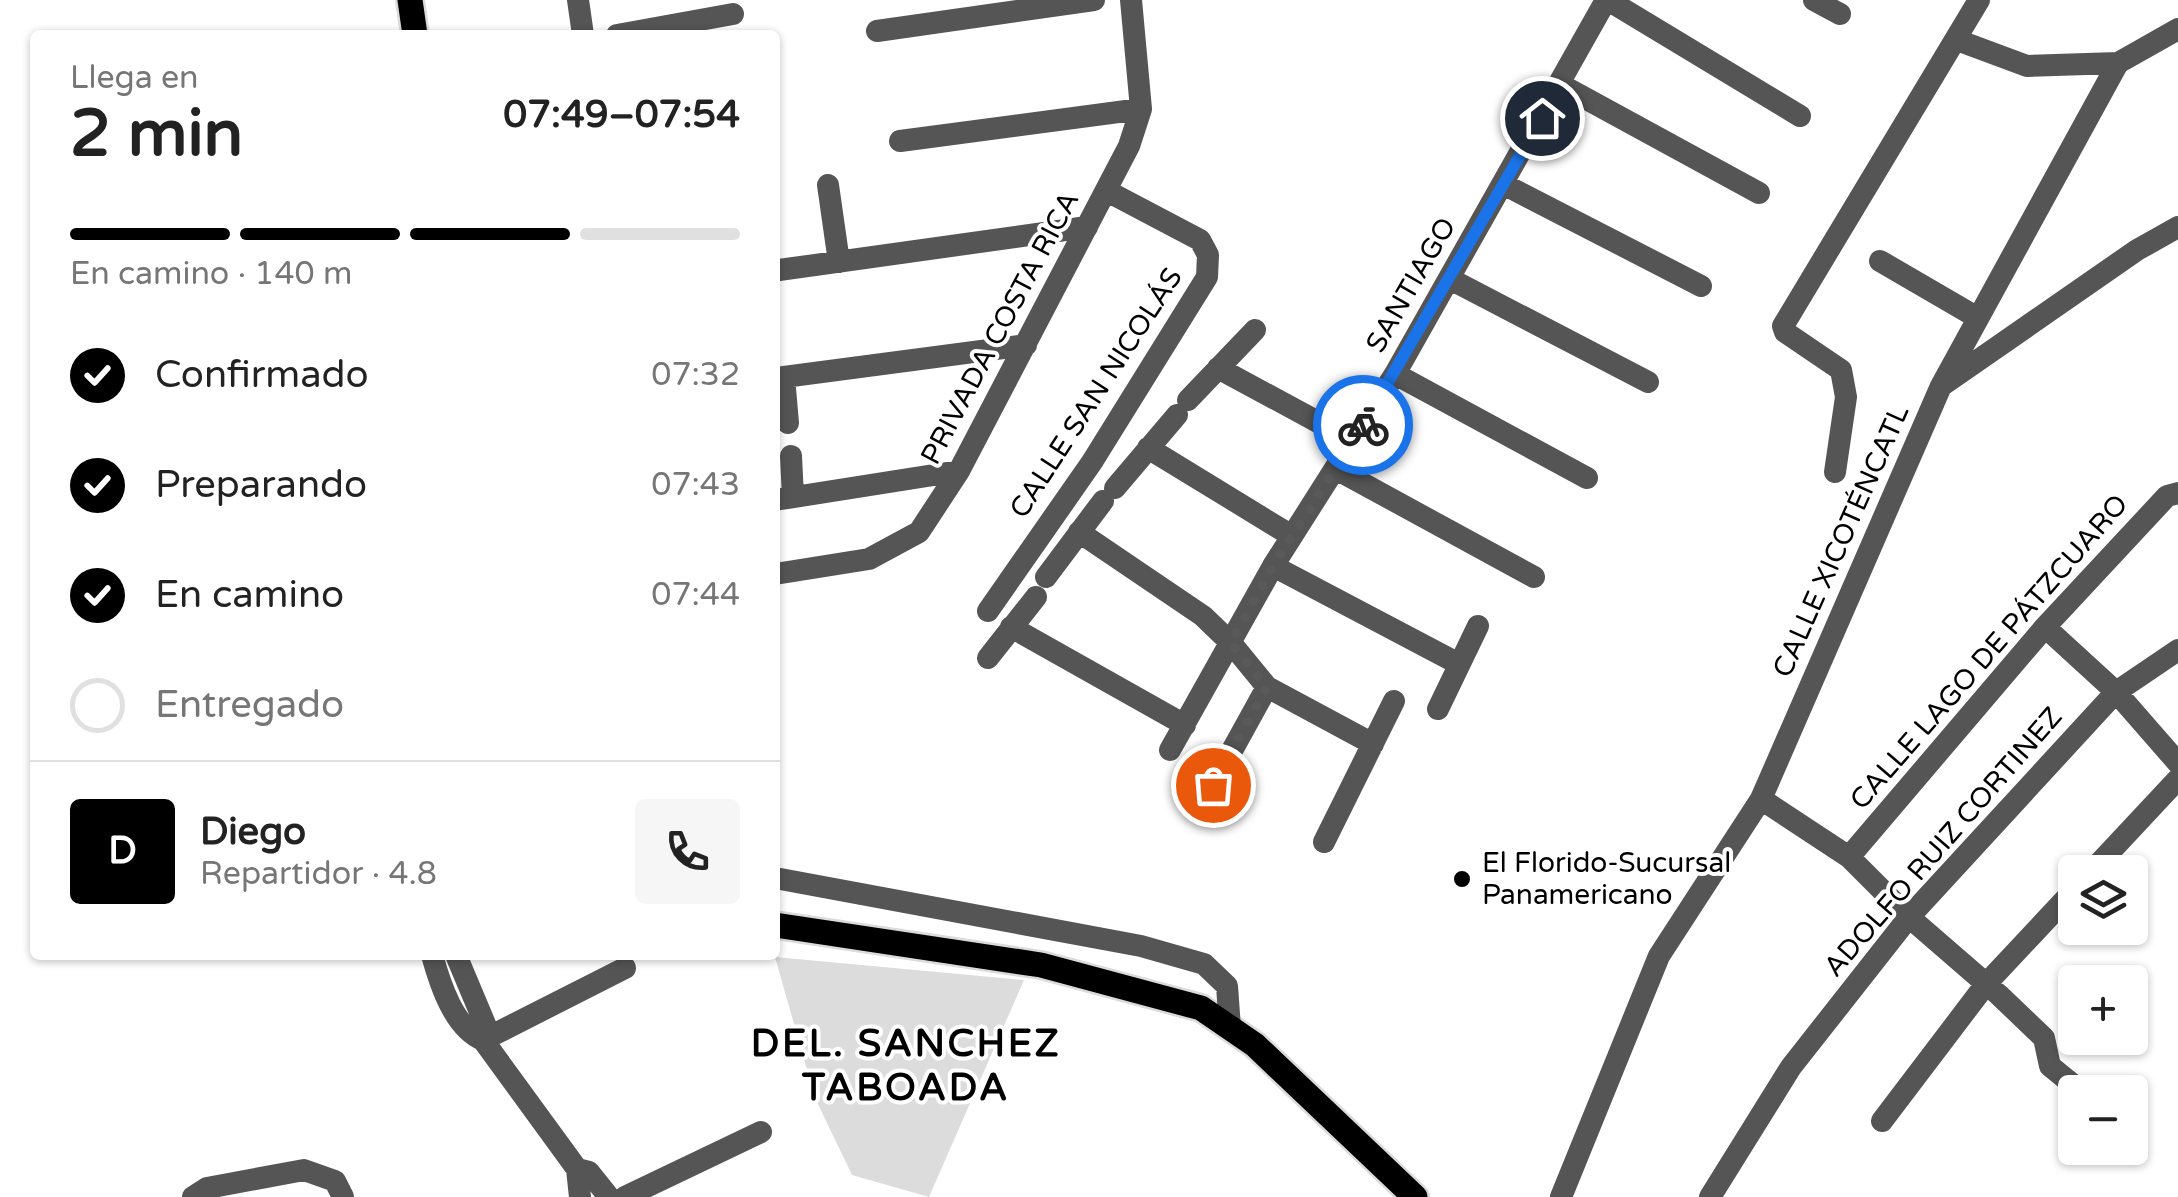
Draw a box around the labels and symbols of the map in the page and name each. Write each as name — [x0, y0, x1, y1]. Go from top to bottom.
pin — [1500, 76, 1585, 161]
street label: PRIVADA COSTA RICA — [914, 186, 1086, 470]
street label: SANTIAGO — [1359, 212, 1463, 358]
street label: CALLE SAN NICOLÁS — [1002, 262, 1190, 524]
courier — [1313, 375, 1413, 475]
street label: CALLE XICOTÉNCATL — [1766, 400, 1916, 682]
street label: CALLE LAGO DE PÁTZCUARO — [1843, 487, 2135, 817]
street label: ADOLFO RUIZ CORTINEZ — [1817, 700, 2069, 984]
pin — [1171, 743, 1256, 828]
place label: El Florido-Sucursal Panamericano — [1482, 846, 1731, 912]
marker: El Florido-Sucursal Panamericano — [1451, 868, 1473, 890]
district label: DEL. SANCHEZ TABOADA — [751, 1021, 1061, 1111]

